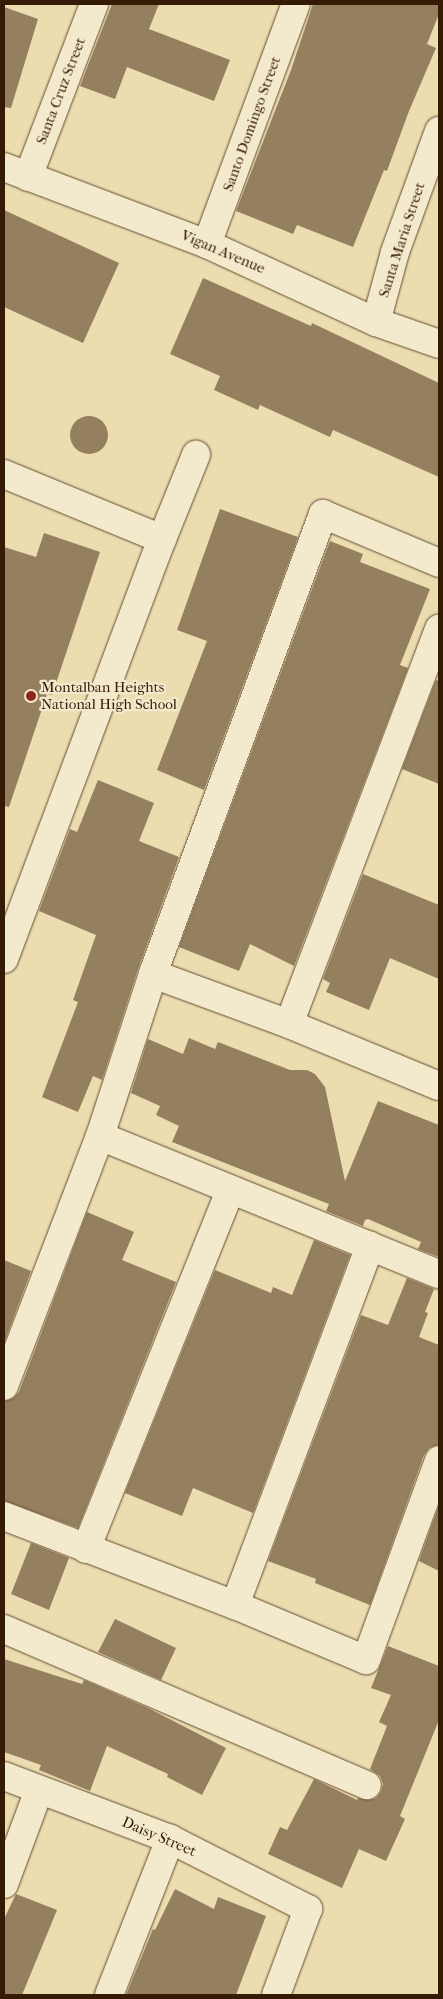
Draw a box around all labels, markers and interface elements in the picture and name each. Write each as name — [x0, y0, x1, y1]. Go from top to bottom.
street label: Santa Cruz Street — [32, 35, 90, 147]
street label: Santo Domingo Street — [219, 54, 285, 194]
street label: Santa Maria Street — [375, 180, 429, 300]
street label: Vigan Avenue — [178, 226, 268, 278]
place label: Montalban Heights National High School — [41, 678, 177, 713]
marker: Montalban Heights National High School — [25, 690, 37, 702]
street label: Daisy Street — [119, 1813, 199, 1861]

